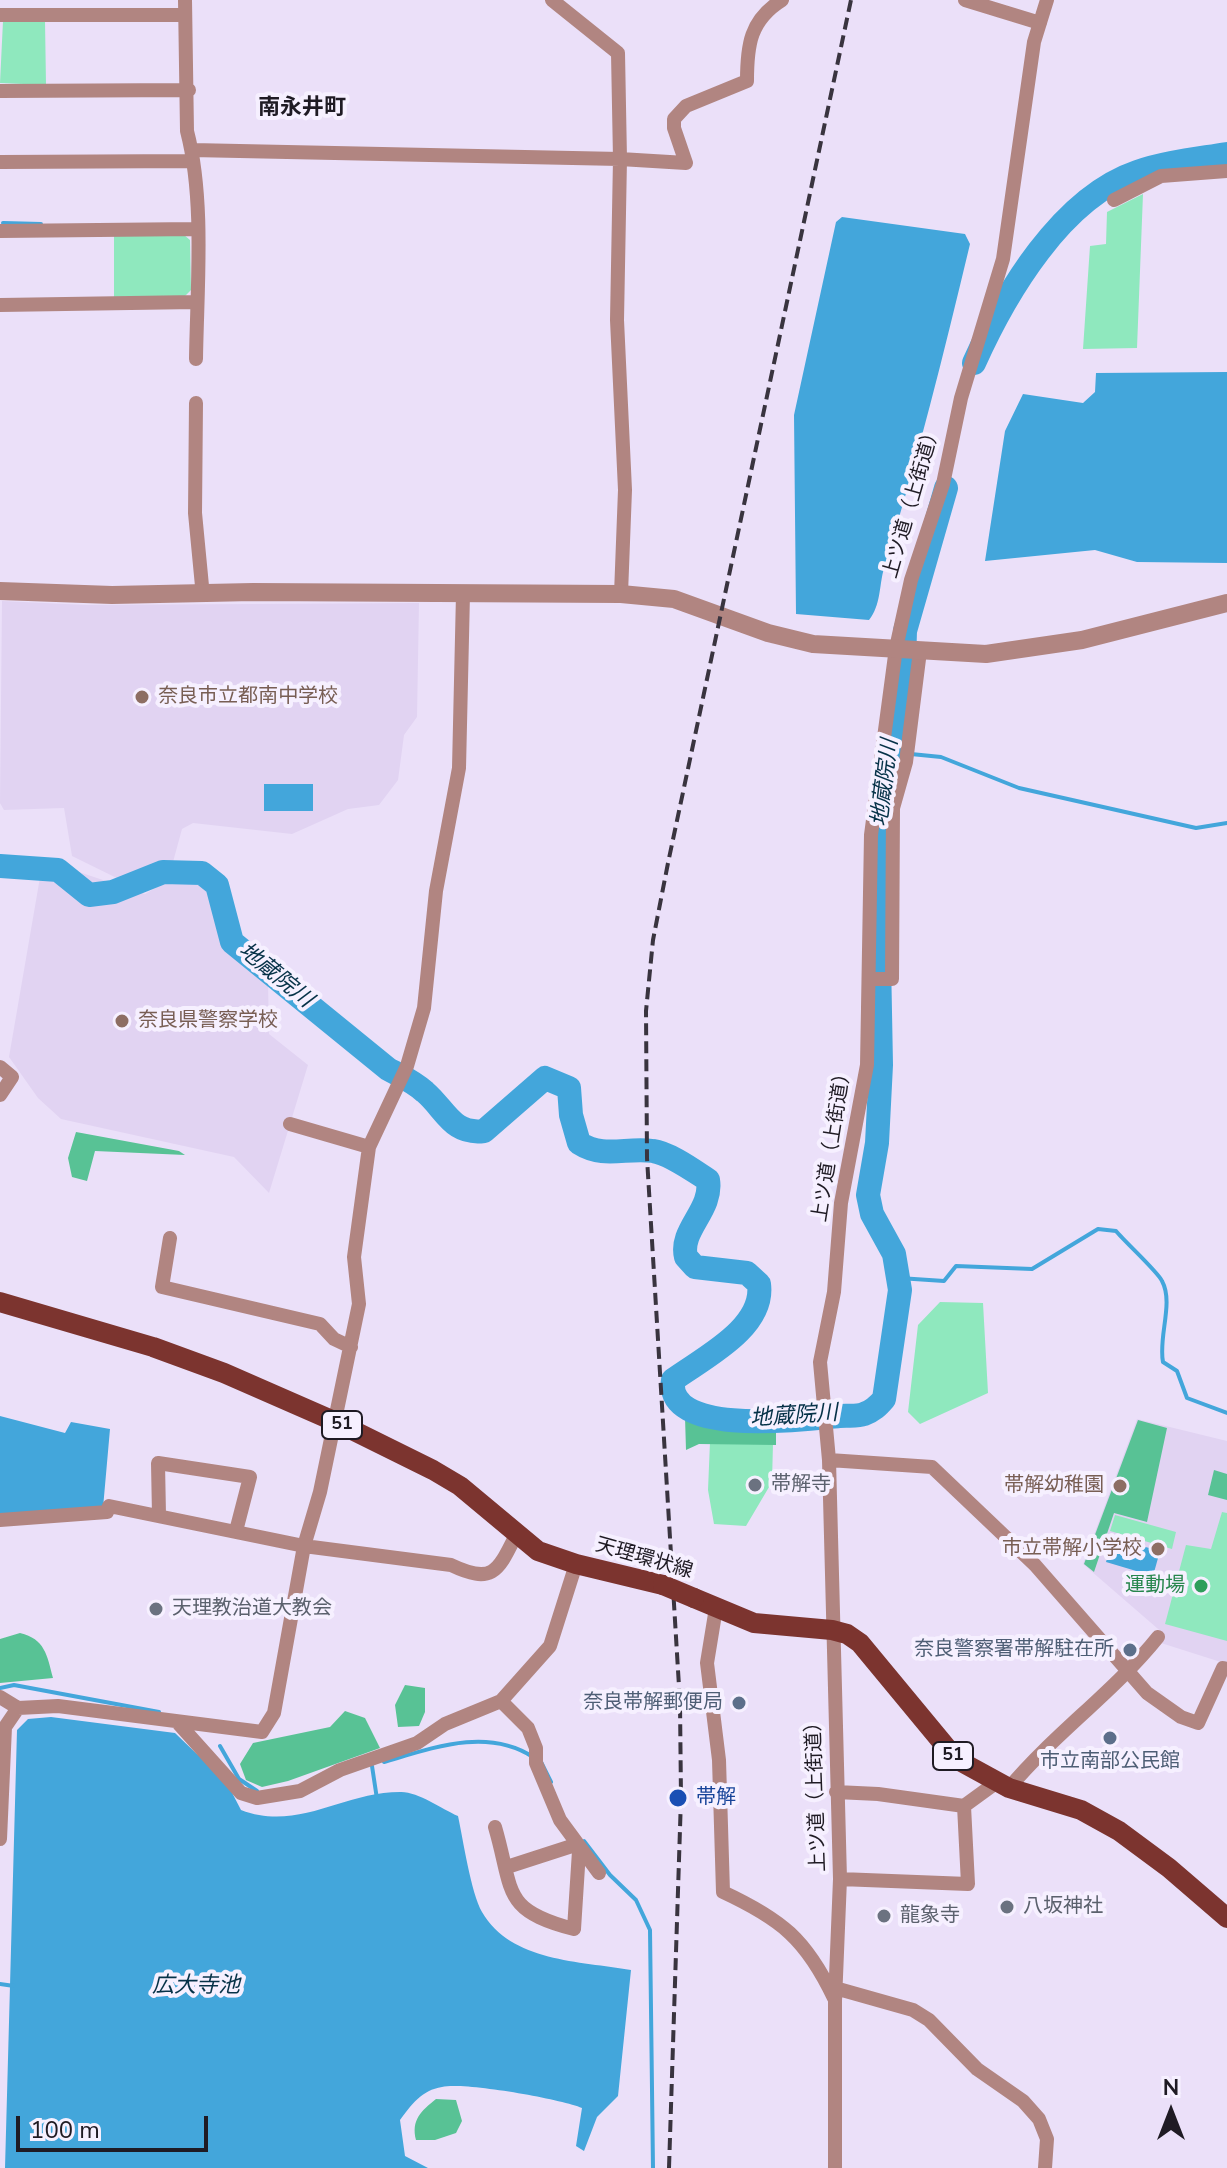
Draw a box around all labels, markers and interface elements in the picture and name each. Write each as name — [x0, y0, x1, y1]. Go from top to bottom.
district label: 南永井町 — [258, 96, 346, 122]
street label: 上ツ道（上街道） — [879, 421, 947, 581]
place label: 奈良市立都南中学校 — [158, 685, 338, 709]
marker: 奈良市立都南中学校 — [133, 688, 151, 706]
water label: 地蔵院川 — [868, 738, 904, 828]
water label: 地蔵院川 — [232, 938, 318, 1014]
place label: 奈良県警察学校 — [138, 1009, 278, 1033]
marker: 奈良県警察学校 — [113, 1012, 131, 1030]
street label: 上ツ道（上街道） — [809, 1062, 857, 1224]
water label: 地蔵院川 — [749, 1401, 839, 1433]
road number: 51 — [322, 1411, 362, 1439]
place label: 帯解寺 — [771, 1473, 831, 1497]
place label: 帯解幼稚園 — [1004, 1474, 1104, 1498]
marker: 帯解寺 — [746, 1476, 764, 1494]
marker: 帯解幼稚園 — [1111, 1477, 1129, 1495]
street label: 天理環状線 — [593, 1534, 695, 1584]
place label: 市立帯解小学校 — [1002, 1537, 1142, 1561]
marker: 市立帯解小学校 — [1149, 1540, 1167, 1558]
place label: 運動場 — [1125, 1574, 1185, 1598]
marker: 運動場 — [1192, 1577, 1210, 1595]
place label: 天理教治道大教会 — [172, 1597, 332, 1621]
marker: 天理教治道大教会 — [147, 1600, 165, 1618]
place label: 奈良警察署帯解駐在所 — [914, 1638, 1114, 1662]
marker: 奈良警察署帯解駐在所 — [1121, 1641, 1139, 1659]
place label: 奈良帯解郵便局 — [583, 1691, 723, 1715]
marker: 奈良帯解郵便局 — [730, 1694, 748, 1712]
street label: 上ツ道（上街道） — [802, 1712, 832, 1872]
marker: 市立南部公民館 — [1101, 1729, 1119, 1747]
road number: 51 — [933, 1742, 973, 1770]
place label: 市立南部公民館 — [1040, 1750, 1180, 1774]
place label: 帯解 — [696, 1786, 736, 1810]
marker: 帯解 — [667, 1787, 689, 1809]
place label: 八坂神社 — [1023, 1895, 1103, 1919]
marker: 八坂神社 — [998, 1898, 1016, 1916]
place label: 龍象寺 — [900, 1904, 960, 1928]
marker: 龍象寺 — [875, 1907, 893, 1925]
water label: 広大寺池 — [152, 1974, 240, 2000]
north arrow — [1131, 2072, 1211, 2152]
text: N — [1163, 2073, 1179, 2103]
scale bar — [20, 2100, 212, 2150]
text: 100 m — [30, 2114, 100, 2146]

